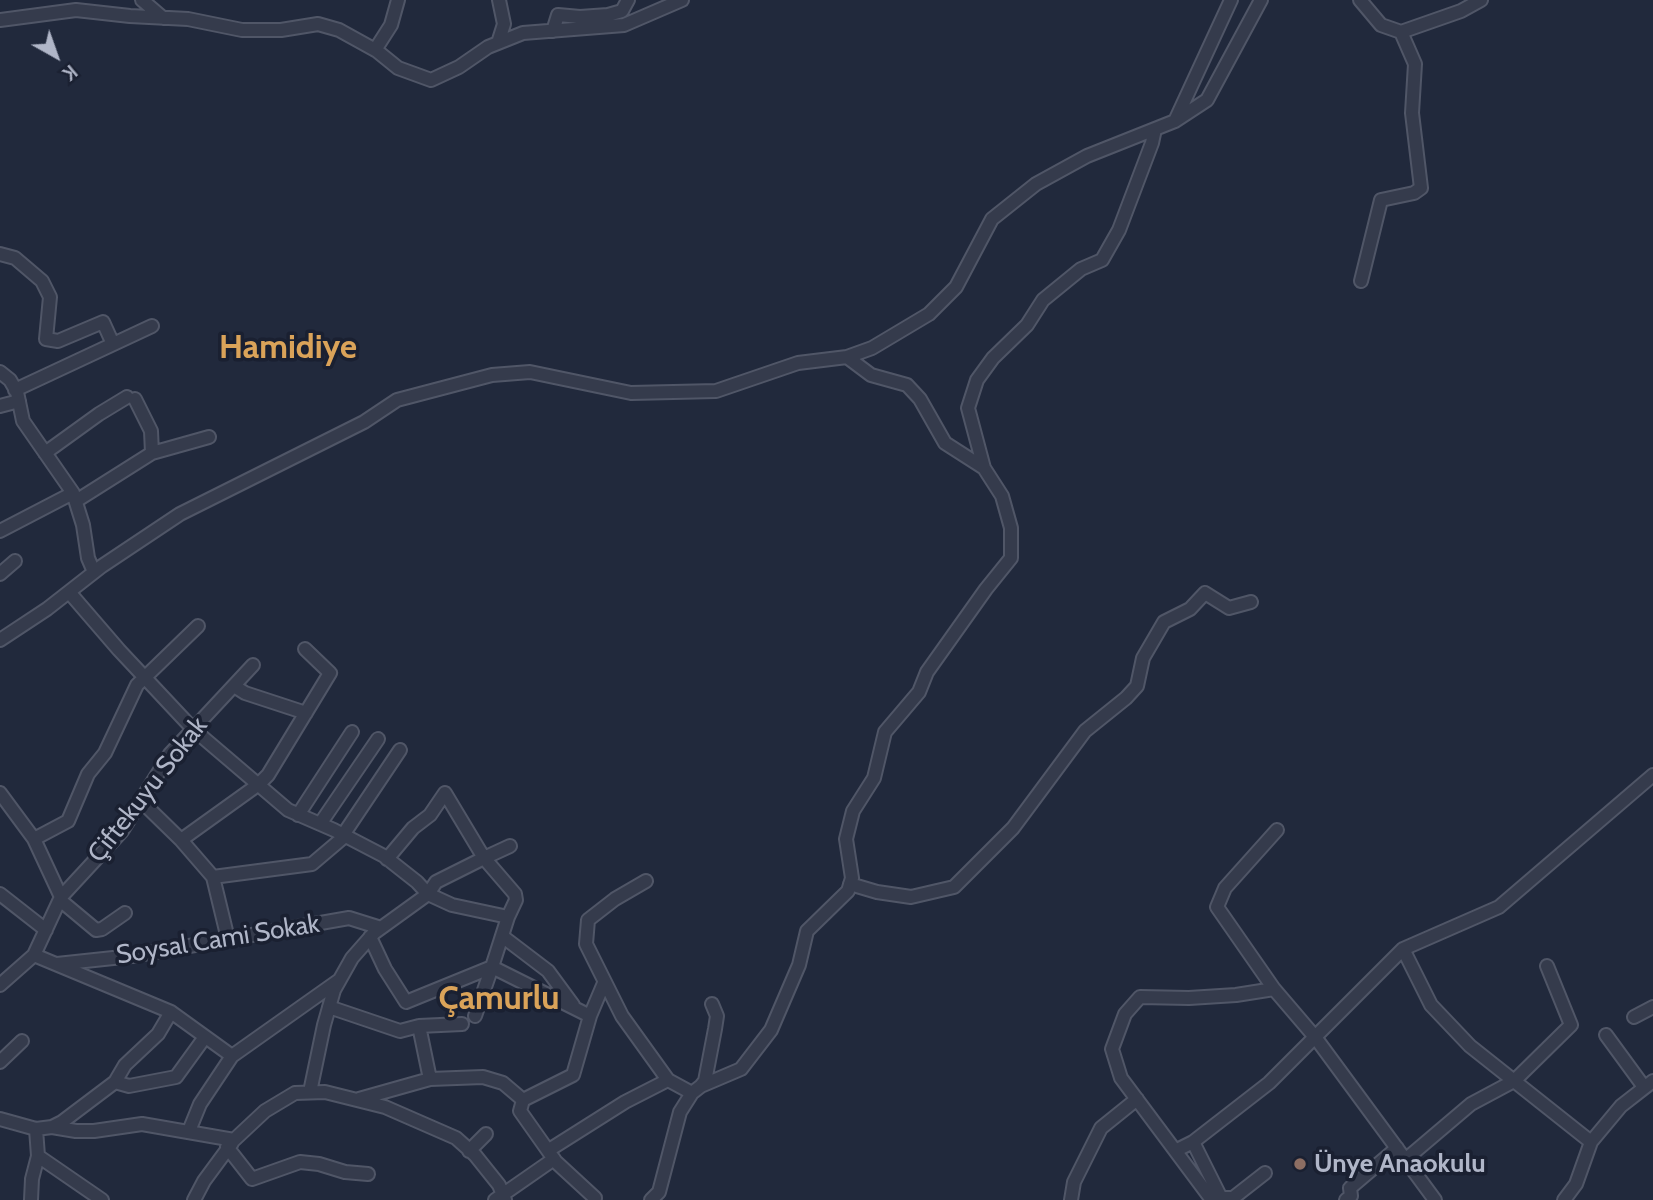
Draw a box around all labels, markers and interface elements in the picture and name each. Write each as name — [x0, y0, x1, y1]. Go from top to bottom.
north arrow — [21, 21, 91, 91]
text: K — [58, 60, 82, 85]
district label: Hamidiye — [219, 328, 357, 368]
street label: Çiftekuyu Sokak — [82, 711, 214, 869]
street label: Soysal Cami Sokak — [114, 909, 322, 971]
district label: Çamurlu — [439, 979, 559, 1019]
place label: Ünye Anaokulu — [1314, 1148, 1485, 1180]
marker: Ünye Anaokulu — [1292, 1156, 1308, 1172]

